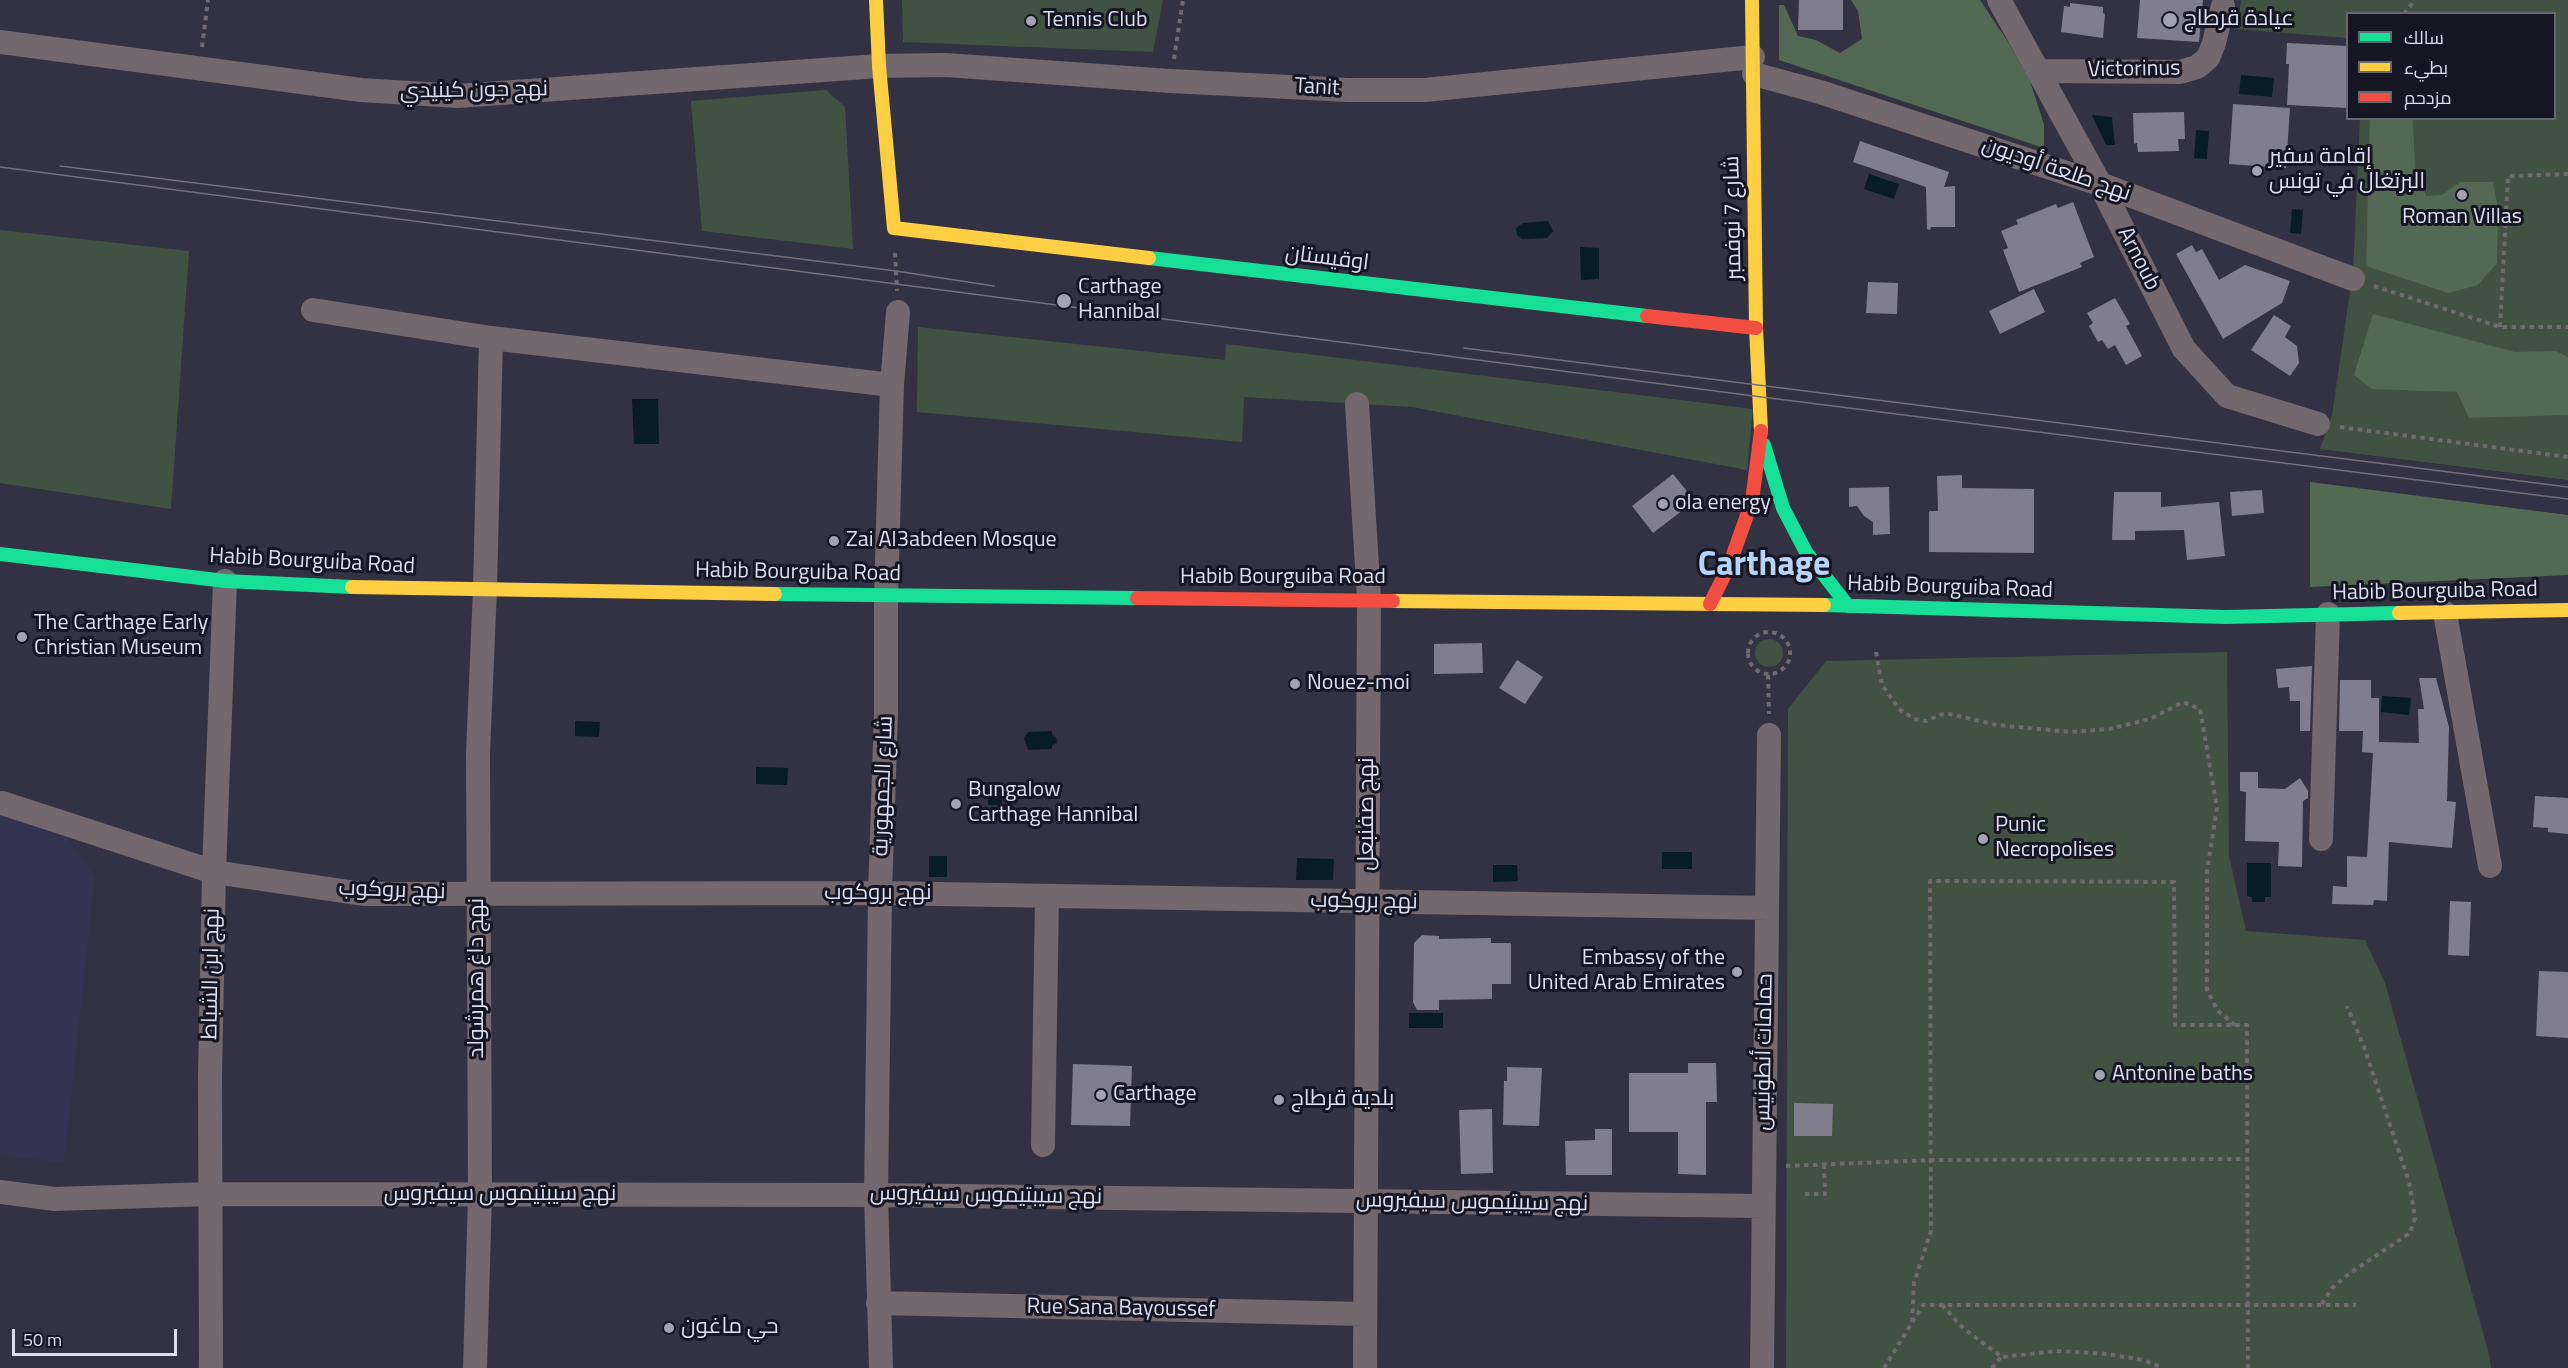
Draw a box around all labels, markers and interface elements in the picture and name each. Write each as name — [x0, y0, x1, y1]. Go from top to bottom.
place label: عيادة قرطاج — [2184, 7, 2294, 33]
place label: Tennis Club — [1043, 8, 1147, 34]
marker: عيادة قرطاج — [2161, 11, 2179, 29]
legend — [2346, 12, 2556, 120]
marker: Tennis Club — [1024, 14, 1038, 28]
text: سالك — [2404, 24, 2444, 51]
text: بطيء — [2404, 54, 2448, 81]
street label: Victorinus — [2087, 56, 2181, 84]
street label: Tanit — [1294, 74, 1340, 102]
street label: نهج جون كينيدي — [400, 77, 548, 105]
text: مزدحم — [2404, 84, 2452, 111]
street label: نهج طلعة أوديون — [1978, 132, 2134, 208]
place label: إقامة سفير البرتغال في تونس — [2269, 145, 2425, 196]
street label: شارع 7 نوفمبر — [1720, 156, 1748, 280]
marker: إقامة سفير البرتغال في تونس — [2250, 164, 2264, 178]
marker: Roman Villas — [2455, 188, 2469, 202]
place label: Roman Villas — [2402, 205, 2522, 231]
street label: Arnoub — [2111, 223, 2165, 295]
street label: اوقيستان — [1284, 241, 1370, 277]
place label: Carthage Hannibal — [1078, 275, 1162, 326]
marker: Carthage Hannibal — [1055, 292, 1073, 310]
place label: ola energy — [1675, 491, 1771, 517]
marker: ola energy — [1656, 497, 1670, 511]
place label: Zai Al3abdeen Mosque — [846, 528, 1057, 554]
marker: Zai Al3abdeen Mosque — [827, 534, 841, 548]
street label: Habib Bourguiba Road — [209, 543, 415, 581]
district label: Carthage — [1698, 547, 1830, 587]
street label: Habib Bourguiba Road — [695, 558, 901, 588]
street label: Habib Bourguiba Road — [1180, 565, 1386, 591]
street label: Habib Bourguiba Road — [1847, 571, 2053, 605]
street label: Habib Bourguiba Road — [2332, 577, 2538, 607]
place label: The Carthage Early Christian Museum — [34, 611, 208, 662]
marker: The Carthage Early Christian Museum — [15, 630, 29, 644]
place label: Nouez-moi — [1307, 671, 1410, 697]
marker: Nouez-moi — [1288, 677, 1302, 691]
street label: شارع الجمهورية — [868, 715, 900, 857]
street label: نهج صفنبعل — [1355, 757, 1381, 871]
place label: Bungalow Carthage Hannibal — [968, 778, 1138, 830]
marker: Bungalow Carthage Hannibal — [949, 797, 963, 811]
place label: Punic Necropolises — [1995, 813, 2114, 864]
marker: Punic Necropolises — [1976, 832, 1990, 846]
street label: نهج بروكوب — [338, 876, 446, 906]
street label: نهج بروكوب — [824, 881, 932, 907]
street label: نهج بروكوب — [1310, 888, 1418, 916]
street label: نهج داغ همرشولد — [465, 898, 491, 1058]
street label: نهج ابن الشباط — [198, 908, 226, 1040]
place label: Embassy of the United Arab Emirates — [1528, 946, 1725, 998]
marker: Embassy of the United Arab Emirates — [1730, 965, 1744, 979]
street label: حمامات أنطونيس — [1750, 973, 1780, 1131]
place label: Antonine baths — [2112, 1062, 2253, 1088]
marker: Antonine baths — [2093, 1068, 2107, 1082]
place label: Carthage — [1113, 1082, 1197, 1108]
place label: بلدية قرطاج — [1291, 1087, 1394, 1113]
marker: Carthage — [1094, 1088, 1108, 1102]
marker: بلدية قرطاج — [1272, 1093, 1286, 1107]
street label: نهج سيبتيموس سيفيروس — [869, 1181, 1103, 1211]
street label: نهج سيبتيموس سيفيروس — [384, 1182, 616, 1208]
street label: نهج سيبتيموس سيفيروس — [1355, 1188, 1589, 1218]
street label: Rue Sana Bayoussef — [1026, 1294, 1216, 1324]
place label: حي ماغون — [681, 1315, 779, 1341]
scale bar — [15, 1317, 180, 1355]
marker: حي ماغون — [662, 1321, 676, 1335]
text: 50 m — [23, 1326, 62, 1353]

